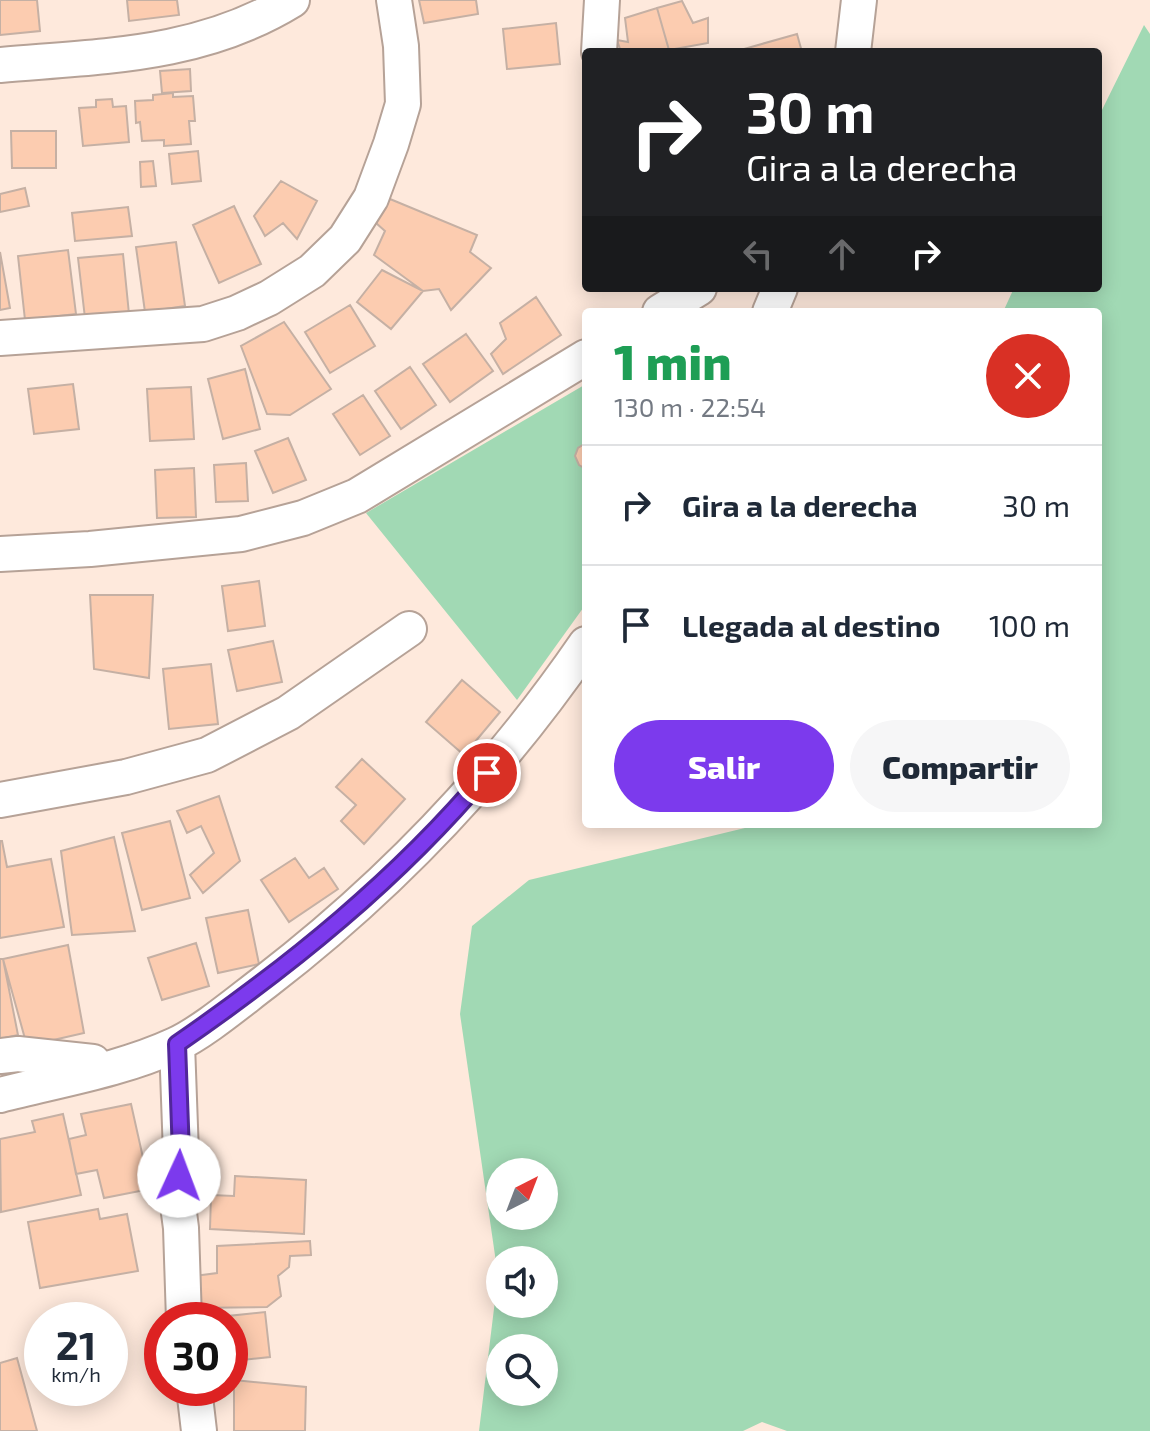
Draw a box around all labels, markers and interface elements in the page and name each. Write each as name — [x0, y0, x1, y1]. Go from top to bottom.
text: 30 m — [746, 77, 875, 144]
icon: right — [614, 80, 718, 184]
text: Gira a la derecha — [746, 145, 1018, 188]
icon: left — [736, 232, 780, 276]
icon: ahead — [820, 232, 864, 276]
icon: right — [904, 232, 948, 276]
text: 1 min — [614, 332, 732, 390]
button: close — [986, 334, 1070, 418]
text: 130 m · 22:54 — [614, 391, 766, 422]
icon: right — [614, 483, 658, 527]
text: Gira a la derecha — [682, 487, 918, 523]
text: 30 m — [1002, 487, 1070, 523]
icon: arrive — [614, 603, 658, 647]
text: Llegada al destino — [682, 607, 941, 643]
text: 100 m — [989, 607, 1070, 643]
button: Salir — [614, 720, 834, 812]
button: Compartir — [850, 720, 1070, 812]
pin — [453, 739, 521, 807]
icon: arrive — [465, 751, 509, 795]
position arrow — [137, 1134, 221, 1218]
north arrow — [486, 1158, 558, 1230]
map controls — [486, 1158, 558, 1406]
button: sound — [486, 1246, 558, 1318]
speed limit sign: 30 — [144, 1302, 248, 1406]
text: 21 — [56, 1320, 96, 1368]
button: search — [486, 1334, 558, 1406]
text: km/h — [51, 1362, 101, 1386]

